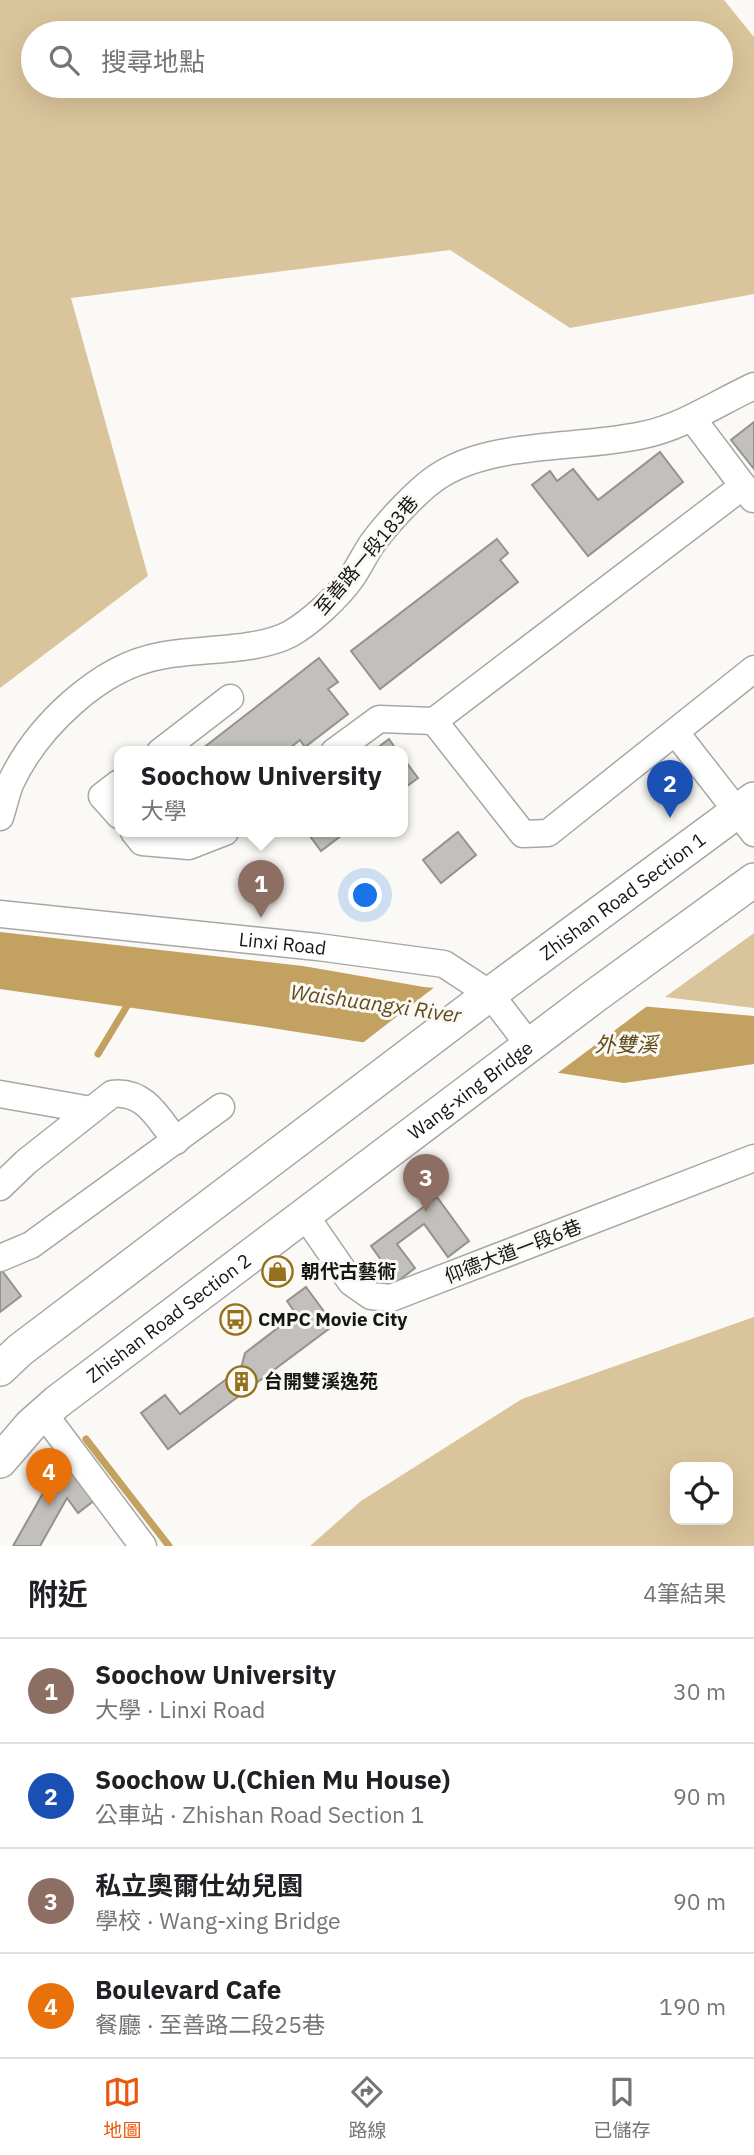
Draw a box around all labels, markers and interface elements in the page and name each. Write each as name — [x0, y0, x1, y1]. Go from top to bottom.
search box — [21, 21, 733, 98]
icon: search — [45, 41, 83, 79]
text: 搜尋地點 — [101, 44, 205, 78]
street label: 至善路一段183巷 — [309, 491, 423, 619]
popup — [114, 746, 408, 837]
text: Soochow University — [140, 758, 382, 792]
pin: 2 — [647, 760, 693, 818]
text: 大學 — [140, 795, 186, 825]
street label: Zhishan Road Section 1 — [535, 827, 710, 965]
pin: 1 — [238, 860, 284, 918]
your location — [348, 878, 382, 912]
street label: Linxi Road — [238, 927, 328, 960]
water label: Waishuangxi River — [289, 977, 465, 1029]
water label: 外雙溪 — [595, 1030, 660, 1058]
street label: Wang-xing Bridge — [403, 1035, 537, 1145]
pin: 3 — [403, 1154, 449, 1212]
street label: 仰德大道一段6巷 — [441, 1214, 585, 1288]
street label: Zhishan Road Section 2 — [81, 1248, 256, 1388]
shop icon: 朝代古藝術 — [261, 1254, 295, 1288]
place label: 朝代古藝術 — [301, 1259, 396, 1283]
bus stop icon: CMPC Movie City — [218, 1302, 252, 1336]
place label: CMPC Movie City — [258, 1307, 408, 1331]
building icon: 台開雙溪逸苑 — [224, 1364, 258, 1398]
place label: 台開雙溪逸苑 — [264, 1369, 378, 1393]
pin: 4 — [26, 1448, 72, 1506]
map controls — [670, 1462, 733, 1525]
button: locate — [670, 1462, 733, 1525]
text: 附近 — [28, 1574, 88, 1613]
text: 4筆結果 — [643, 1578, 726, 1608]
text: Soochow University — [95, 1657, 336, 1691]
text: 1 — [44, 1676, 58, 1706]
text: 30 m — [673, 1676, 726, 1706]
text: 大學 · Linxi Road — [95, 1694, 265, 1724]
text: Soochow U.(Chien Mu House) — [95, 1762, 450, 1796]
text: 2 — [44, 1781, 58, 1811]
text: 90 m — [673, 1781, 726, 1811]
text: 公車站 · Zhishan Road Section 1 — [95, 1799, 424, 1829]
text: 私立奧爾仕幼兒園 — [95, 1868, 303, 1902]
text: 3 — [44, 1886, 58, 1916]
text: 90 m — [673, 1886, 726, 1916]
text: 學校 · Wang-xing Bridge — [95, 1905, 341, 1935]
text: Boulevard Cafe — [95, 1972, 281, 2006]
text: 4 — [44, 1991, 58, 2021]
text: 190 m — [659, 1991, 726, 2021]
text: 餐廳 · 至善路二段25巷 — [95, 2009, 325, 2039]
tab: 地圖 — [103, 2073, 142, 2142]
tab: 路線 — [348, 2073, 387, 2142]
tab: 已儲存 — [593, 2073, 651, 2142]

